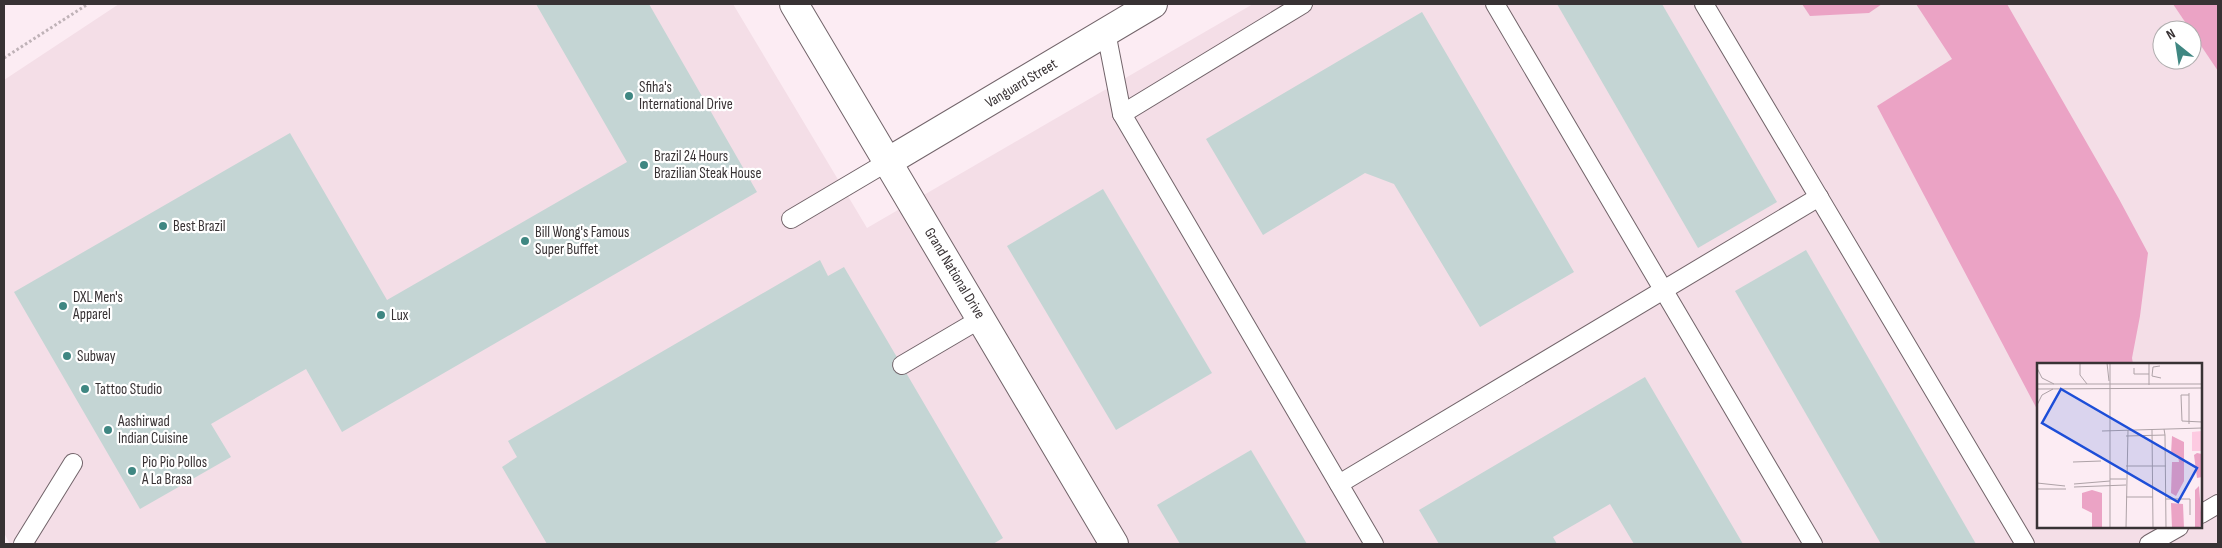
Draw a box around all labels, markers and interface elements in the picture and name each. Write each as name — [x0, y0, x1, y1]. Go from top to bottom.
north arrow — [2152, 20, 2202, 70]
text: N — [2163, 25, 2178, 43]
street label: Vanguard Street — [982, 54, 1061, 112]
place label: Sfiha's International Drive — [639, 78, 733, 114]
marker: Sfiha's International Drive — [623, 90, 635, 102]
place label: Brazil 24 Hours Brazilian Steak House — [654, 147, 762, 183]
marker: Brazil 24 Hours Brazilian Steak House — [638, 159, 650, 171]
place label: Best Brazil — [173, 217, 226, 236]
marker: Best Brazil — [157, 220, 169, 232]
place label: Bill Wong's Famous Super Buffet — [535, 223, 629, 259]
street label: Grand National Drive — [920, 224, 989, 322]
marker: Bill Wong's Famous Super Buffet — [519, 235, 531, 247]
place label: DXL Men's Apparel — [72, 288, 123, 324]
marker: DXL Men's Apparel — [57, 300, 69, 312]
place label: Lux — [391, 306, 409, 325]
marker: Lux — [375, 309, 387, 321]
place label: Subway — [77, 347, 116, 366]
marker: Subway — [61, 350, 73, 362]
inset map — [2037, 363, 2202, 528]
place label: Tattoo Studio — [95, 380, 162, 399]
marker: Tattoo Studio — [79, 383, 91, 395]
place label: Aashirwad Indian Cuisine — [117, 412, 188, 448]
marker: Aashirwad Indian Cuisine — [102, 424, 114, 436]
place label: Pio Pio Pollos A La Brasa — [141, 453, 207, 489]
marker: Pio Pio Pollos A La Brasa — [126, 465, 138, 477]

